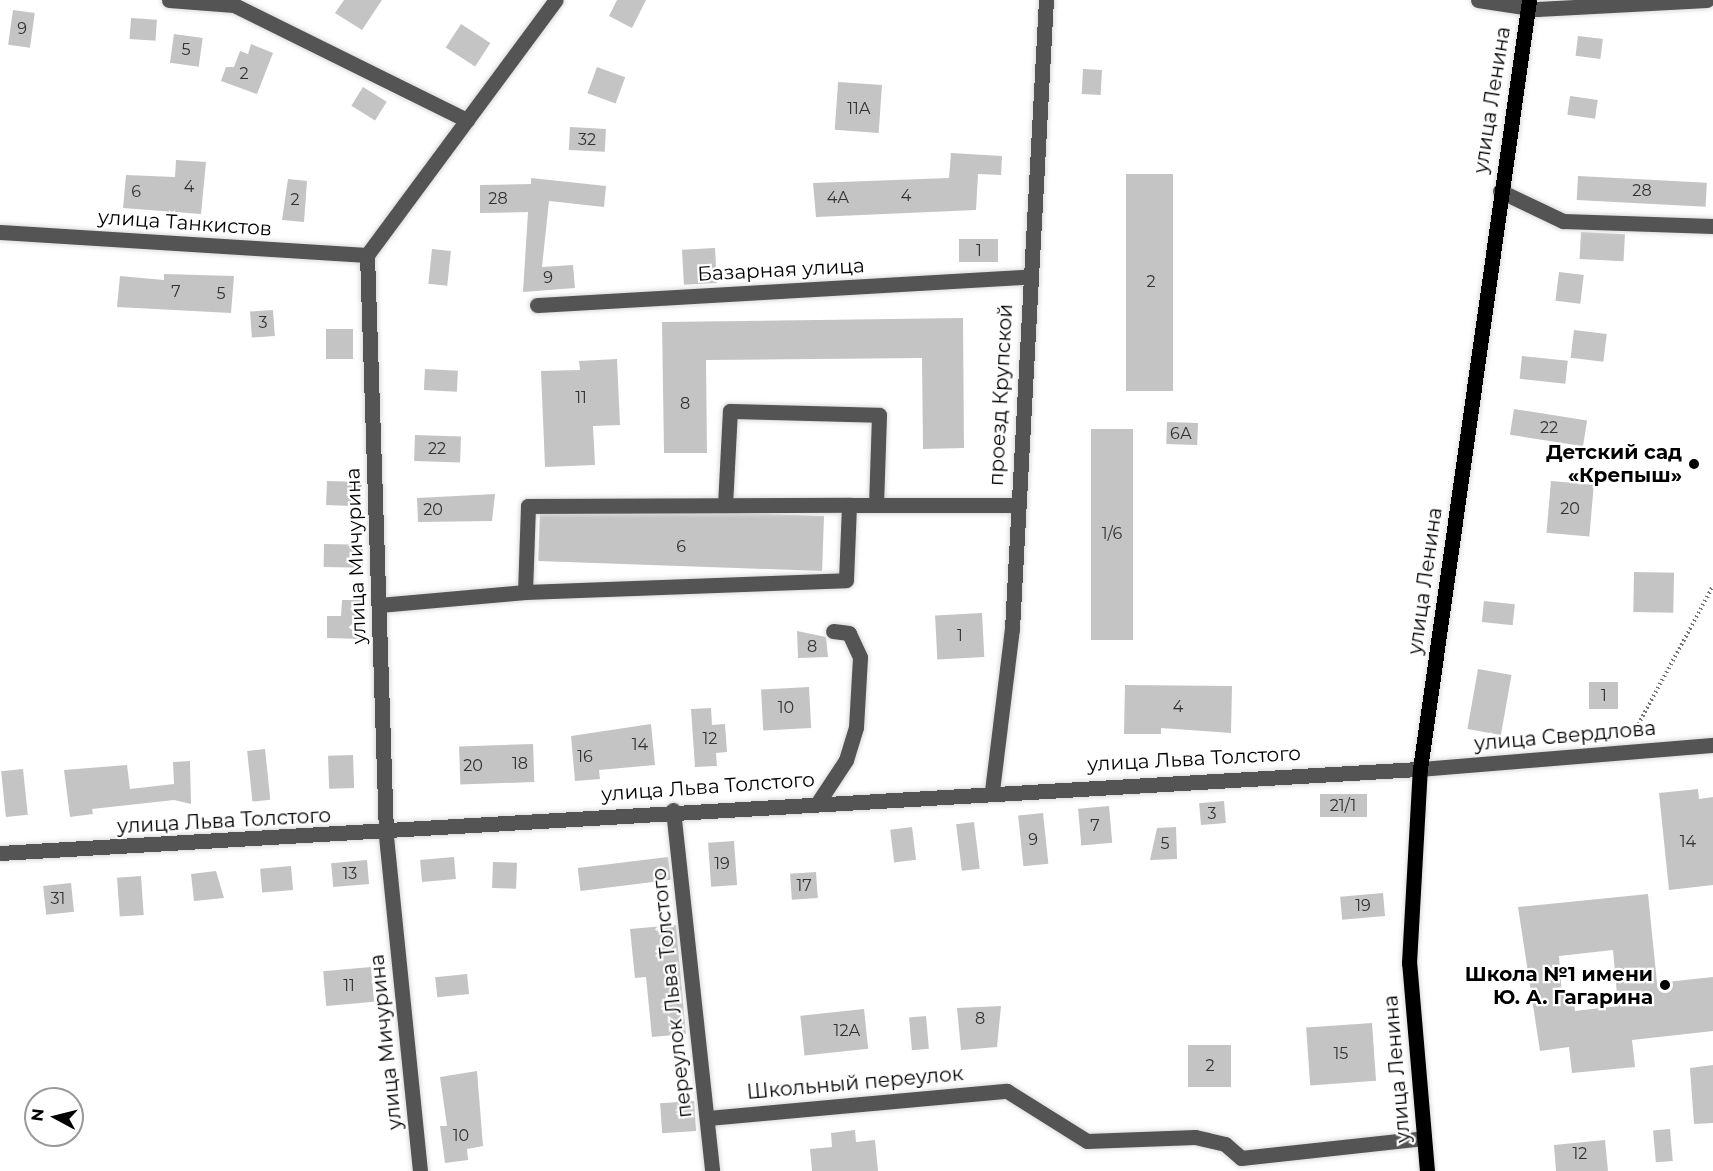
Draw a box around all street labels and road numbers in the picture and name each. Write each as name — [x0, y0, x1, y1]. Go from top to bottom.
street label: улица Ленина — [1469, 25, 1515, 175]
street label: улица Танкистов — [97, 205, 273, 241]
street label: Базарная улица — [697, 254, 865, 286]
street label: проезд Крупской — [984, 303, 1018, 487]
street label: улица Мичурина — [341, 467, 371, 645]
street label: улица Ленина — [1403, 506, 1447, 656]
street label: улица Свердлова — [1473, 716, 1657, 756]
street label: улица Льва Толстого — [1086, 741, 1302, 777]
street label: улица Льва Толстого — [600, 768, 816, 806]
street label: улица Льва Толстого — [116, 803, 332, 839]
street label: переулок Льва Толстого — [647, 867, 697, 1119]
street label: улица Мичурина — [365, 953, 407, 1131]
street label: улица Ленина — [1379, 994, 1415, 1144]
street label: Школьный переулок — [746, 1062, 964, 1104]

